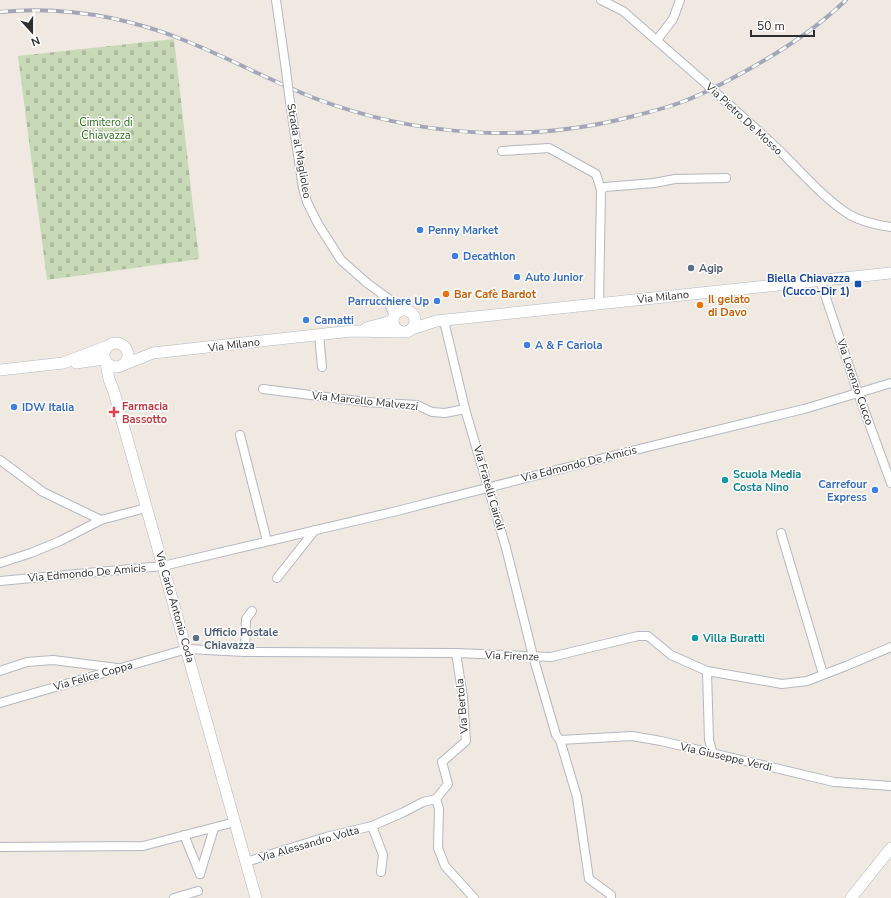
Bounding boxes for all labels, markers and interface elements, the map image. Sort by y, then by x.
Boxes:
north arrow [12,12,52,52]
scale bar [751,12,814,38]
text: 50 m [757,18,785,34]
text: N [29,32,42,49]
street label: Via Pietro De Mosso [702,79,786,159]
street label: Strada al Maglioleo [283,102,315,200]
park label: Cimitero di Chiavazza [79,115,133,143]
place label: Penny Market [428,223,499,238]
marker: Penny Market [415,225,425,235]
place label: Decathlon [463,249,515,264]
marker: Decathlon [450,251,460,261]
place label: Agip [699,261,724,276]
marker: Agip [686,263,696,273]
place label: Auto Junior [525,270,584,285]
place label: Biella Chiavazza (Cucco-Dir 1) [767,271,850,299]
marker: Auto Junior [512,272,522,282]
marker: Biella Chiavazza (Cucco-Dir 1) [853,279,863,289]
place label: Bar Cafè Bardot [454,287,537,302]
street label: Via Milano [635,287,690,307]
marker: Bar Cafè Bardot [441,289,451,299]
place label: Il gelato di Davo [708,292,750,320]
place label: Parrucchiere Up [348,294,429,309]
marker: Parrucchiere Up [432,296,442,306]
marker: Il gelato di Davo [695,300,705,310]
place label: Camatti [314,313,354,328]
marker: Camatti [301,315,311,325]
street label: Via Milano [206,334,261,356]
street label: Via Lorenzo Cucco [833,336,877,427]
place label: A & F Cariola [535,338,603,353]
marker: A & F Cariola [522,340,532,350]
street label: Via Marcello Malvezzi [310,388,419,414]
place label: Farmacia Bassotto [122,399,168,427]
place label: IDW Italia [22,400,74,415]
marker: IDW Italia [9,402,19,412]
marker: Farmacia Bassotto [109,407,119,417]
street label: Via Edmondo De Amicis [519,442,638,486]
street label: Via Fratelli Cairoli [469,443,508,532]
place label: Scuola Media Costa Nino [733,467,801,495]
marker: Scuola Media Costa Nino [720,475,730,485]
place label: Carrefour Express [818,477,868,505]
marker: Carrefour Express [870,485,880,495]
street label: Via Carlo Antonio Coda [152,549,198,665]
street label: Via Edmondo De Amicis [26,560,147,586]
place label: Ufficio Postale Chiavazza [204,625,278,653]
place label: Villa Buratti [702,631,765,646]
marker: Ufficio Postale Chiavazza [191,633,201,643]
marker: Villa Buratti [690,633,700,643]
street label: Via Firenze [484,648,539,664]
street label: Via Felice Coppa [51,657,135,695]
street label: Via Bertola [452,678,472,735]
street label: Via Giuseppe Verdi [678,739,773,775]
street label: Via Alessandro Volta [256,822,361,866]

